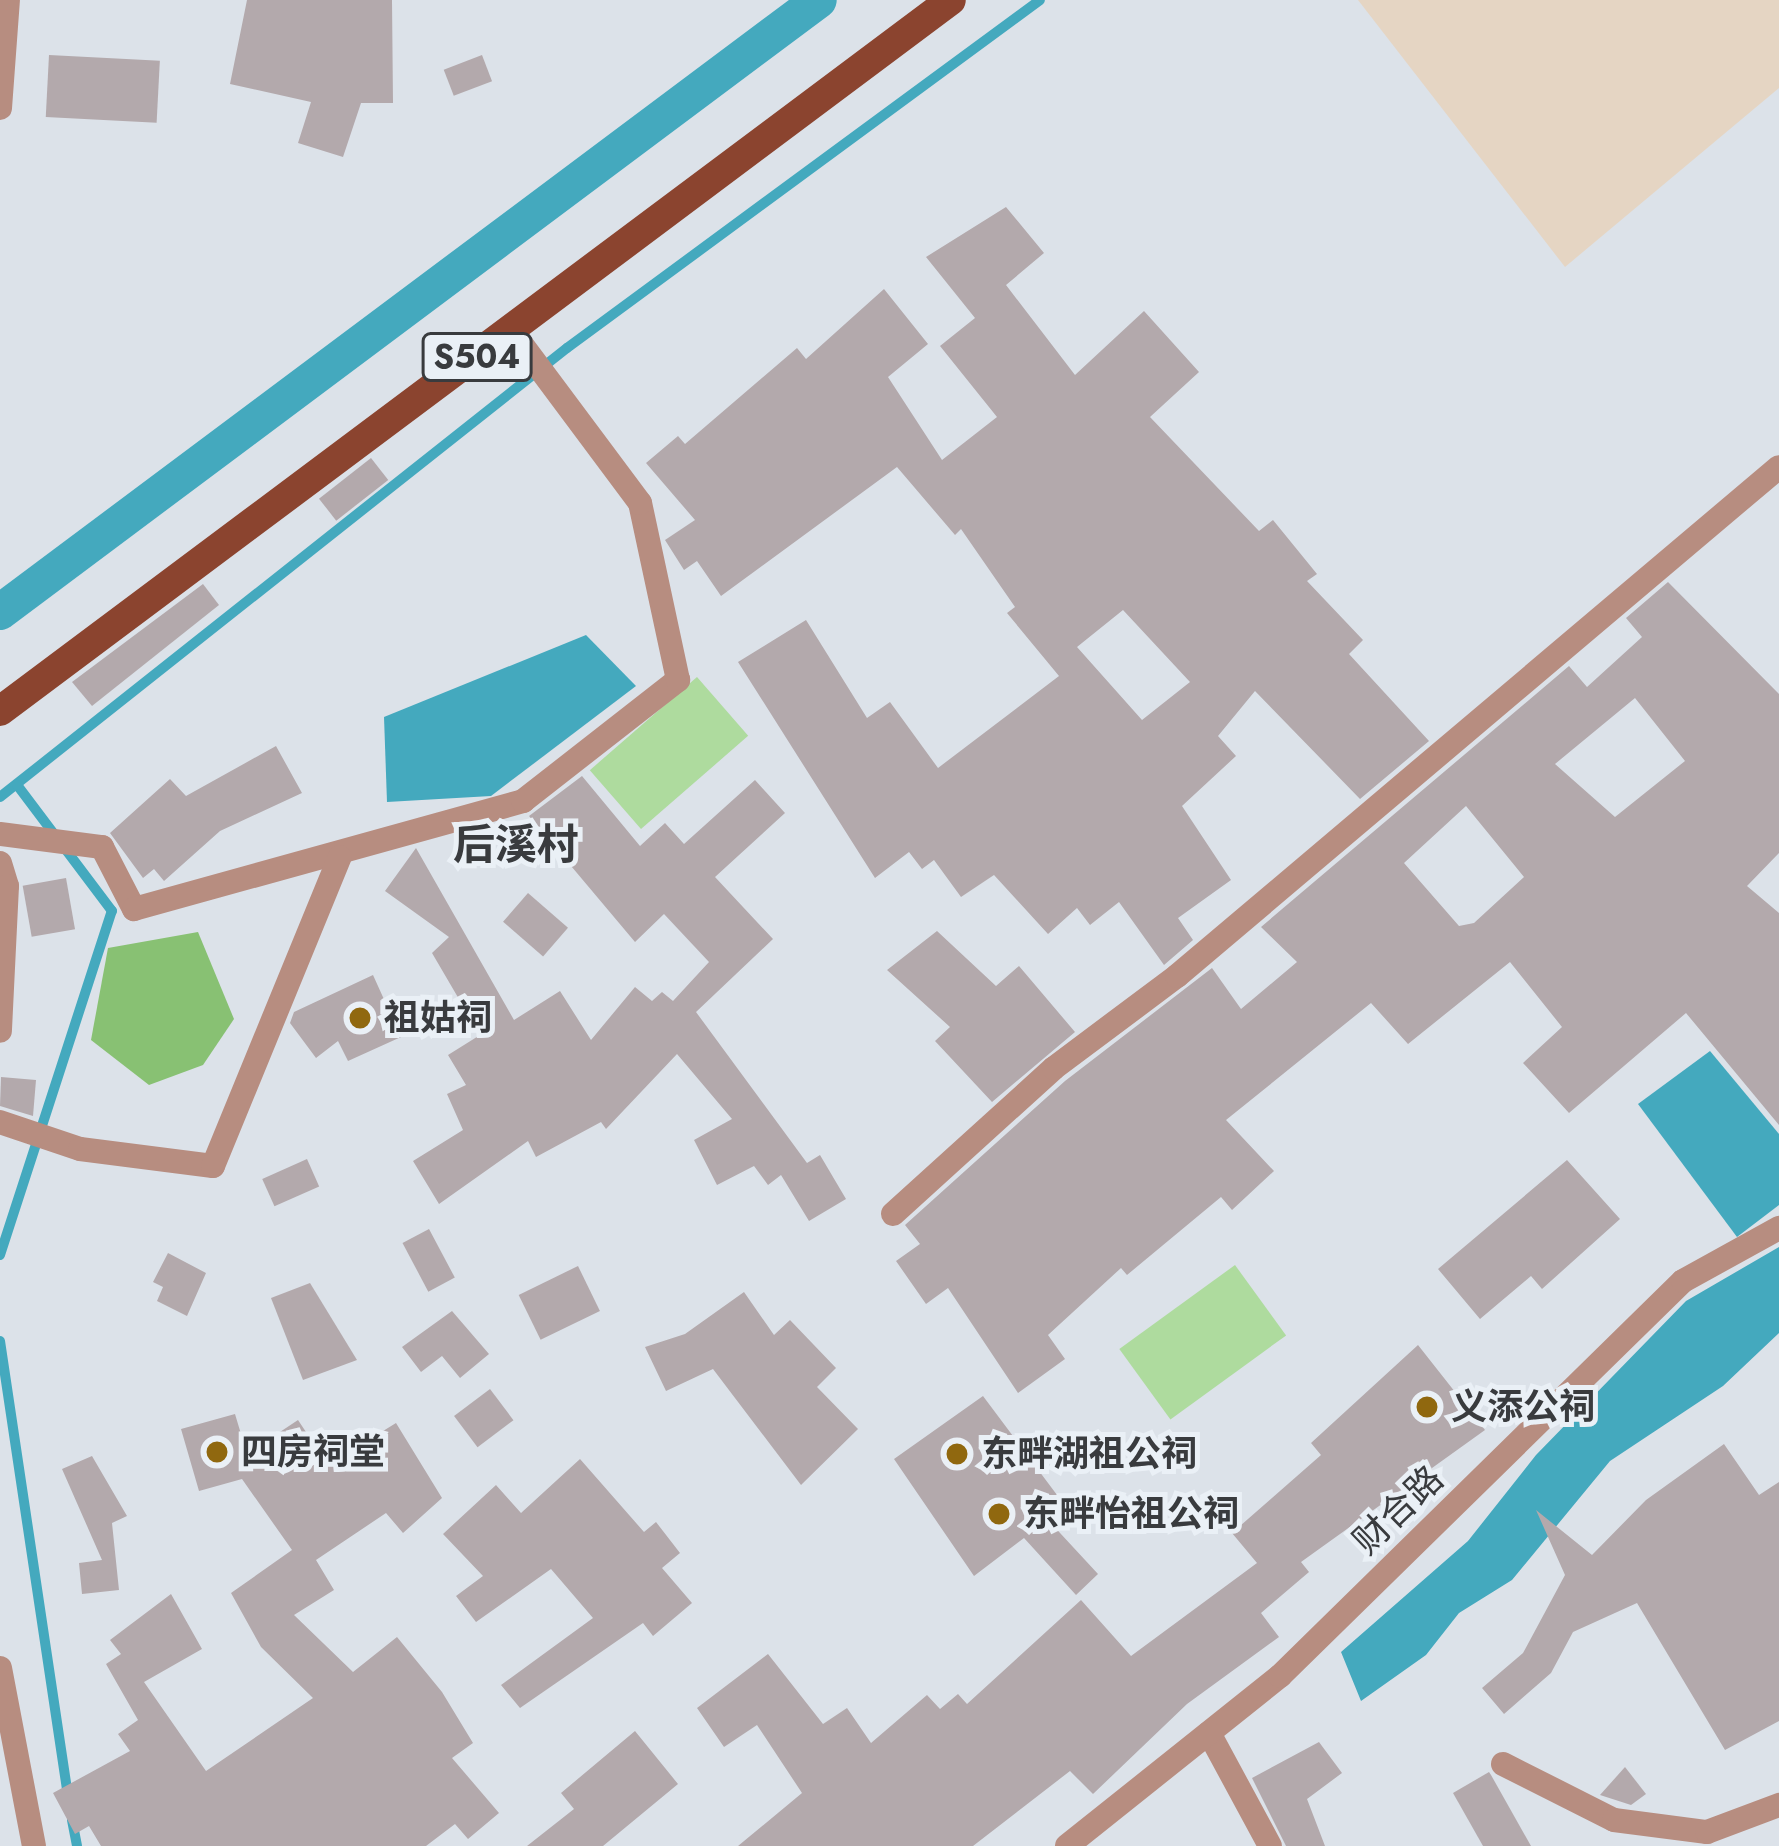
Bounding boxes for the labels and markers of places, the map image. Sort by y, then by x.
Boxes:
place label: 祖姑祠 [384,996,492,1040]
marker: 祖姑祠 [347,1005,373,1031]
place label: 义添公祠 [1451,1385,1595,1429]
marker: 义添公祠 [1414,1394,1440,1420]
place label: 四房祠堂 [241,1430,385,1474]
place label: 东畔湖祖公祠 [981,1432,1197,1476]
marker: 四房祠堂 [204,1439,230,1465]
marker: 东畔湖祖公祠 [944,1441,970,1467]
place label: 东畔怡祖公祠 [1023,1492,1239,1536]
marker: 东畔怡祖公祠 [986,1501,1012,1527]

